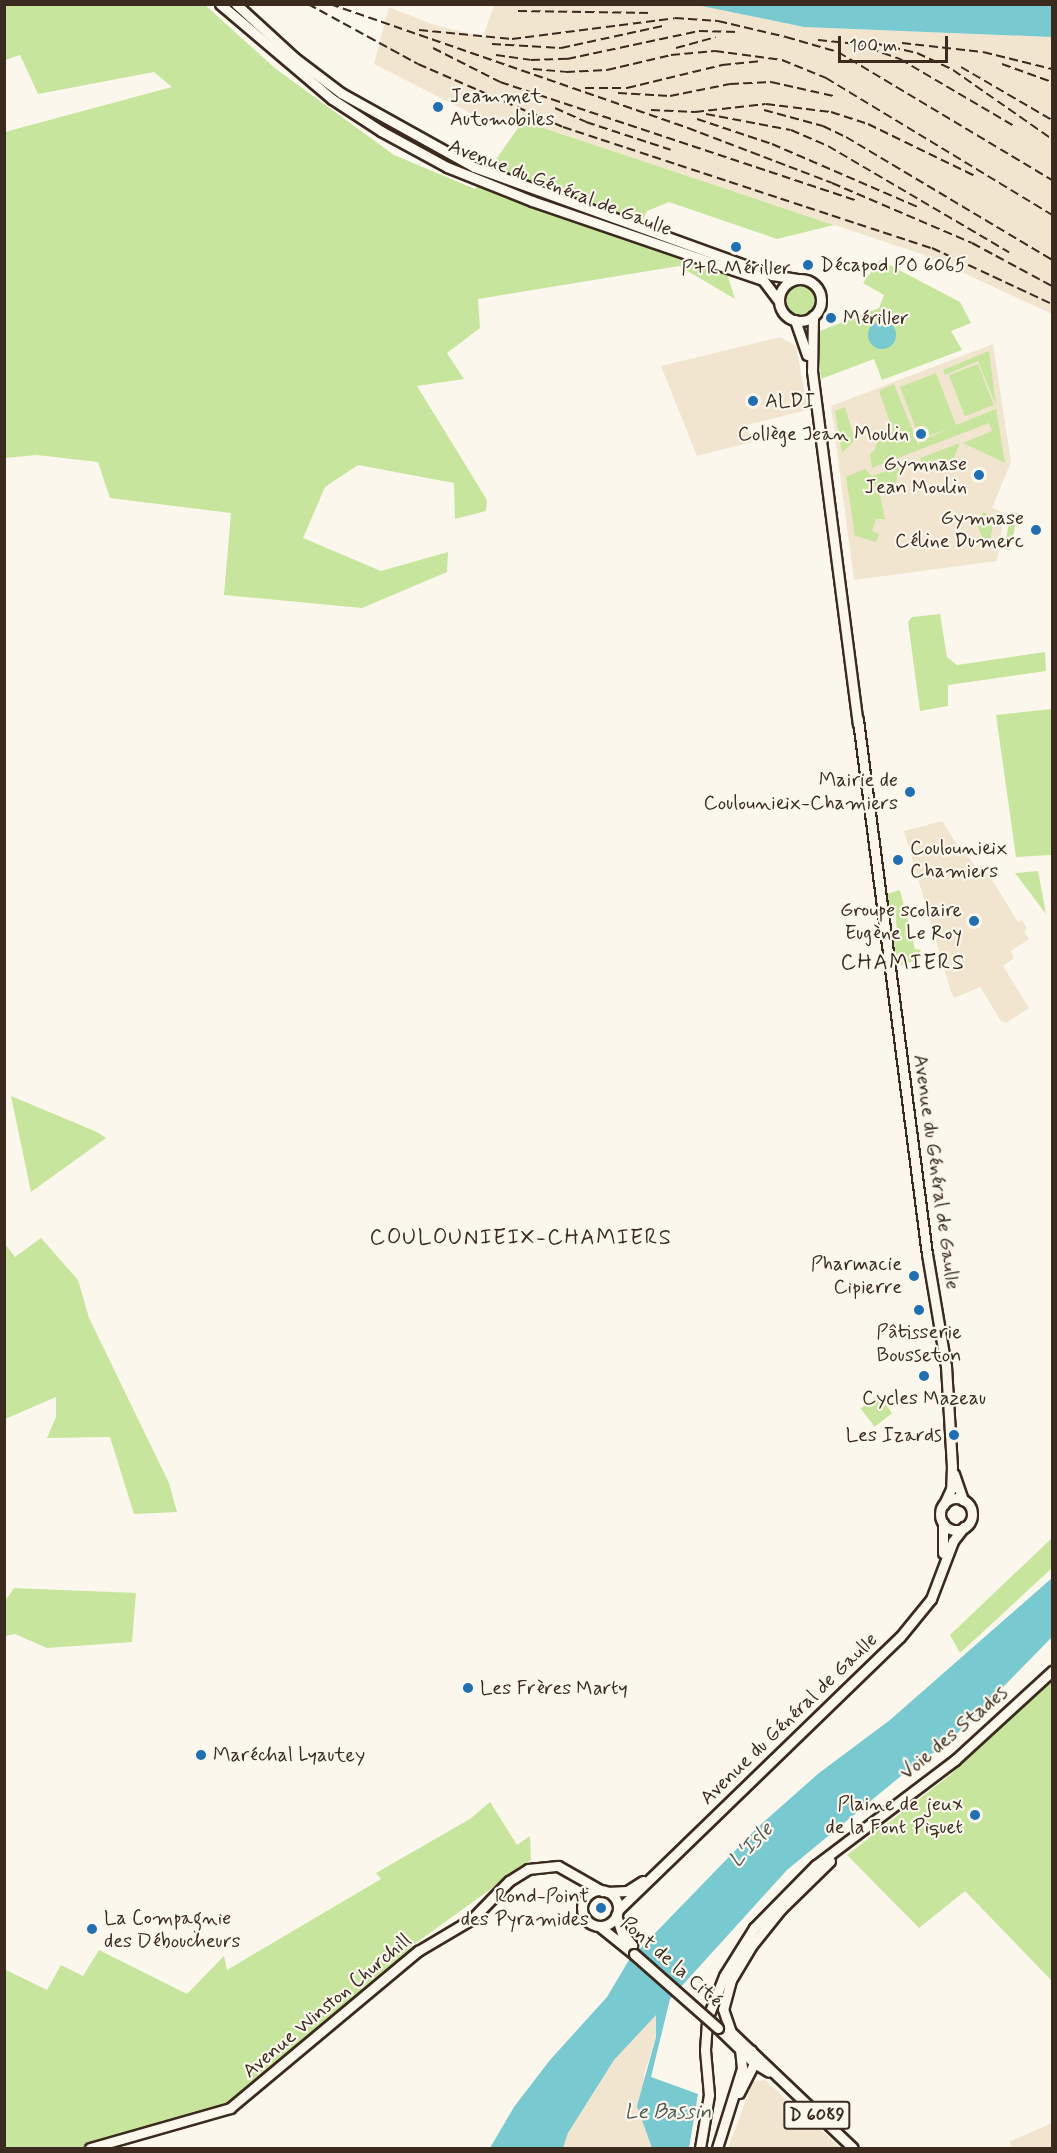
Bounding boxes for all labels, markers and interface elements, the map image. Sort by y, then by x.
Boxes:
scale bar [841,24,950,62]
text: 100 m [849,34,897,58]
place label: Jeammet Automobiles [450,84,554,131]
marker: Jeammet Automobiles [431,100,445,114]
street label: Avenue du Général de Gaulle [446,135,674,241]
marker: P+R Mériller [729,240,743,254]
place label: Décapod PO 6065 [820,253,968,277]
place label: P+R Mériller [682,256,790,280]
marker: Décapod PO 6065 [801,258,815,272]
place label: Mériller [843,306,909,330]
marker: Mériller [824,311,838,325]
place label: ALDI [765,389,815,413]
marker: ALDI [746,394,760,408]
place label: Collège Jean Moulin [742,422,909,446]
marker: Collège Jean Moulin [914,427,928,441]
place label: Gymnase Jean Moulin [864,452,967,499]
marker: Gymnase Jean Moulin [972,468,986,482]
place label: Gymnase Céline Dumerc [896,506,1024,553]
marker: Gymnase Céline Dumerc [1029,523,1043,537]
place label: Mairie de Coulounieix-Chamiers [704,768,898,815]
marker: Mairie de Coulounieix-Chamiers [903,785,917,799]
place label: Coulounieix Chamiers [910,837,1007,884]
marker: Coulounieix Chamiers [891,853,905,867]
place label: Groupe scolaire Eugène Le Roy [838,898,962,945]
marker: Groupe scolaire Eugène Le Roy [967,914,981,928]
district label: CHAMIERS [842,951,964,977]
street label: Avenue du Général de Gaulle [908,1054,964,1290]
district label: COULOUNIEIX-CHAMIERS [373,1226,669,1252]
place label: Pharmacie Cipierre [811,1252,902,1299]
marker: Pharmacie Cipierre [907,1269,921,1283]
marker: Pâtisserie Bousseton [912,1303,926,1317]
place label: Pâtisserie Bousseton [876,1320,962,1367]
marker: Cycles Mazeau [917,1369,931,1383]
place label: Cycles Mazeau [859,1386,989,1410]
place label: Les Izards [848,1423,942,1447]
marker: Les Izards [947,1428,961,1442]
street label: Avenue du Général de Gaulle [696,1629,882,1809]
place label: Les Frères Marty [480,1676,631,1700]
marker: Les Frères Marty [461,1681,475,1695]
street label: Voie des Stades [896,1682,1012,1784]
place label: Maréchal Lyautey [213,1743,365,1767]
marker: Maréchal Lyautey [194,1748,208,1762]
place label: Plaine de jeux de la Font Piquet [821,1792,963,1839]
marker: Plaine de jeux de la Font Piquet [968,1808,982,1822]
water label: L'Isle [724,1817,778,1873]
place label: Rond-Point des Pyramides [466,1884,589,1931]
marker: Rond-Point des Pyramides [594,1901,608,1915]
place label: La Compagnie des Déboucheurs [104,1906,240,1953]
street label: Pont de la Cité [616,1912,726,2012]
marker: La Compagnie des Déboucheurs [85,1922,99,1936]
street label: Avenue Winston Churchill [236,1927,418,2085]
water label: Le Bassin [625,2099,711,2125]
road number: D 6089 [782,2100,852,2130]

